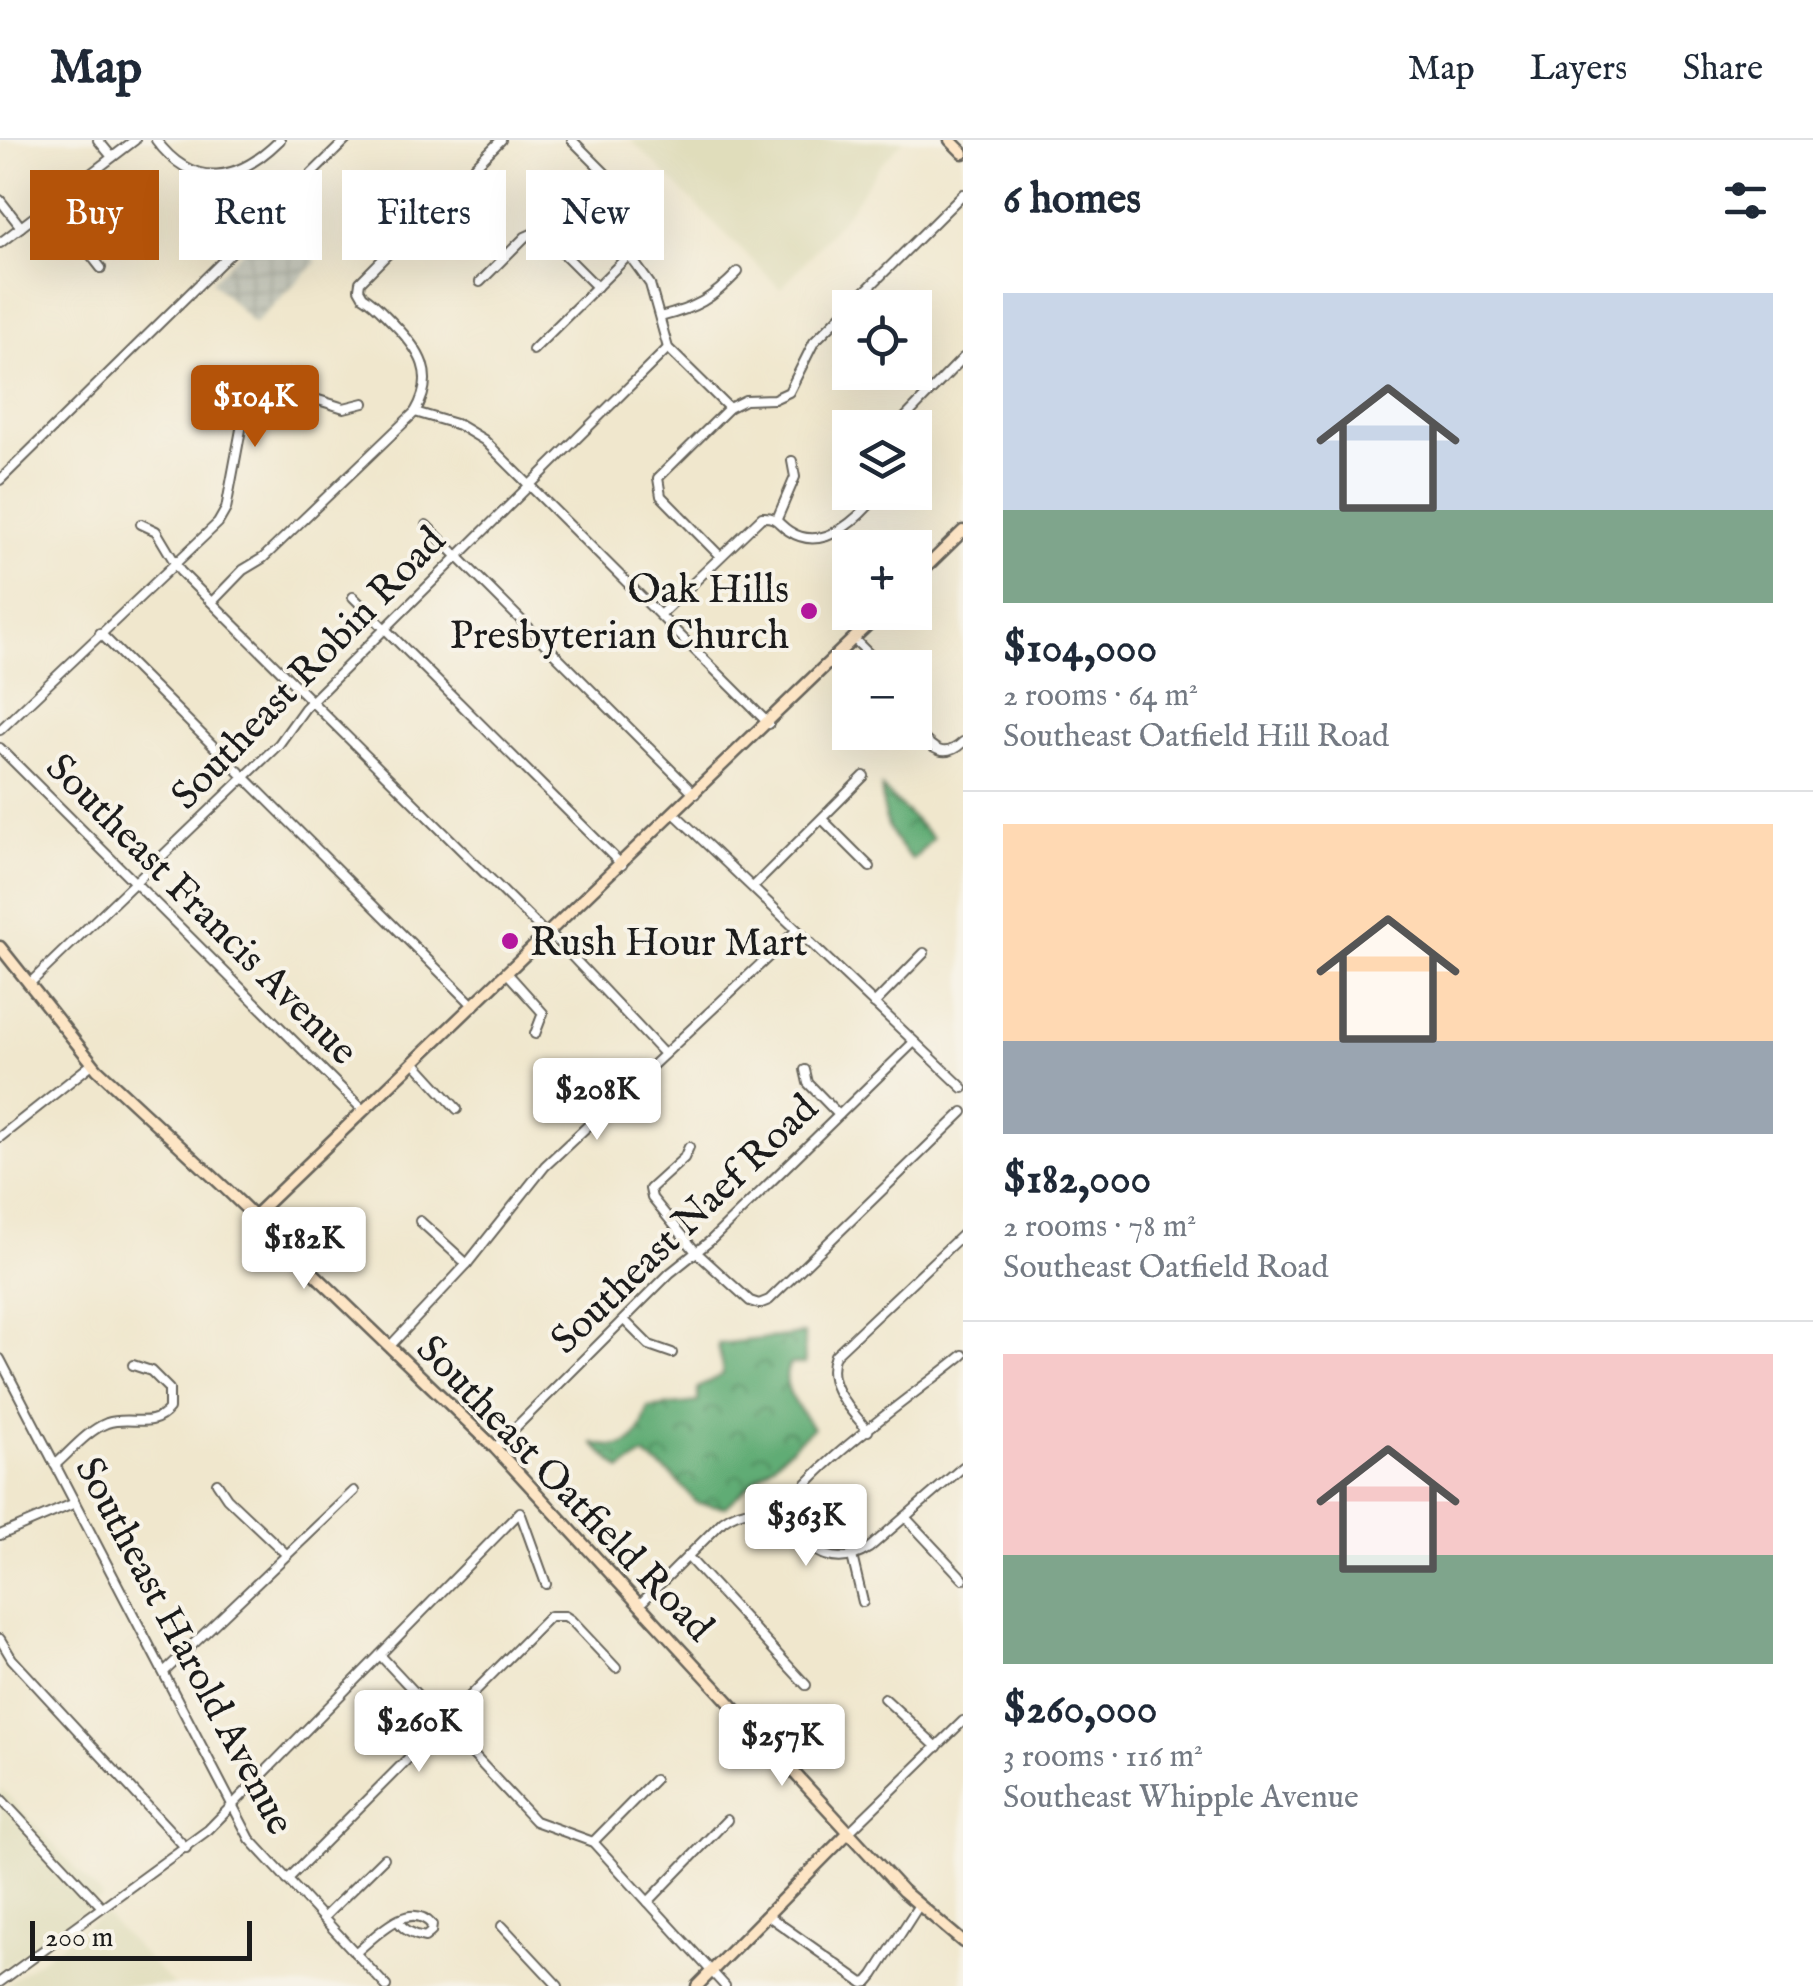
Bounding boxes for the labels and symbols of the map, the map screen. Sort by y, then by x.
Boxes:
pin: $104K [185,365,325,450]
street label: Southeast Robin Road [161,517,458,822]
place label: Oak Hills Presbyterian Church [450,566,789,663]
marker: Oak Hills Presbyterian Church [798,600,820,622]
street label: Southeast Francis Avenue [34,744,367,1077]
place label: Rush Hour Mart [530,919,808,970]
marker: Rush Hour Mart [499,930,521,952]
pin: $208K [527,1058,667,1143]
street label: Southeast Naef Road [541,1084,830,1366]
pin: $182K [234,1207,374,1292]
street label: Southeast Oatfield Road [404,1325,724,1654]
street label: Southeast Harold Avenue [62,1449,304,1844]
pin: $363K [736,1484,876,1569]
pin: $260K [349,1690,489,1775]
pin: $257K [712,1704,852,1789]
scale bar [30,1916,252,1960]

